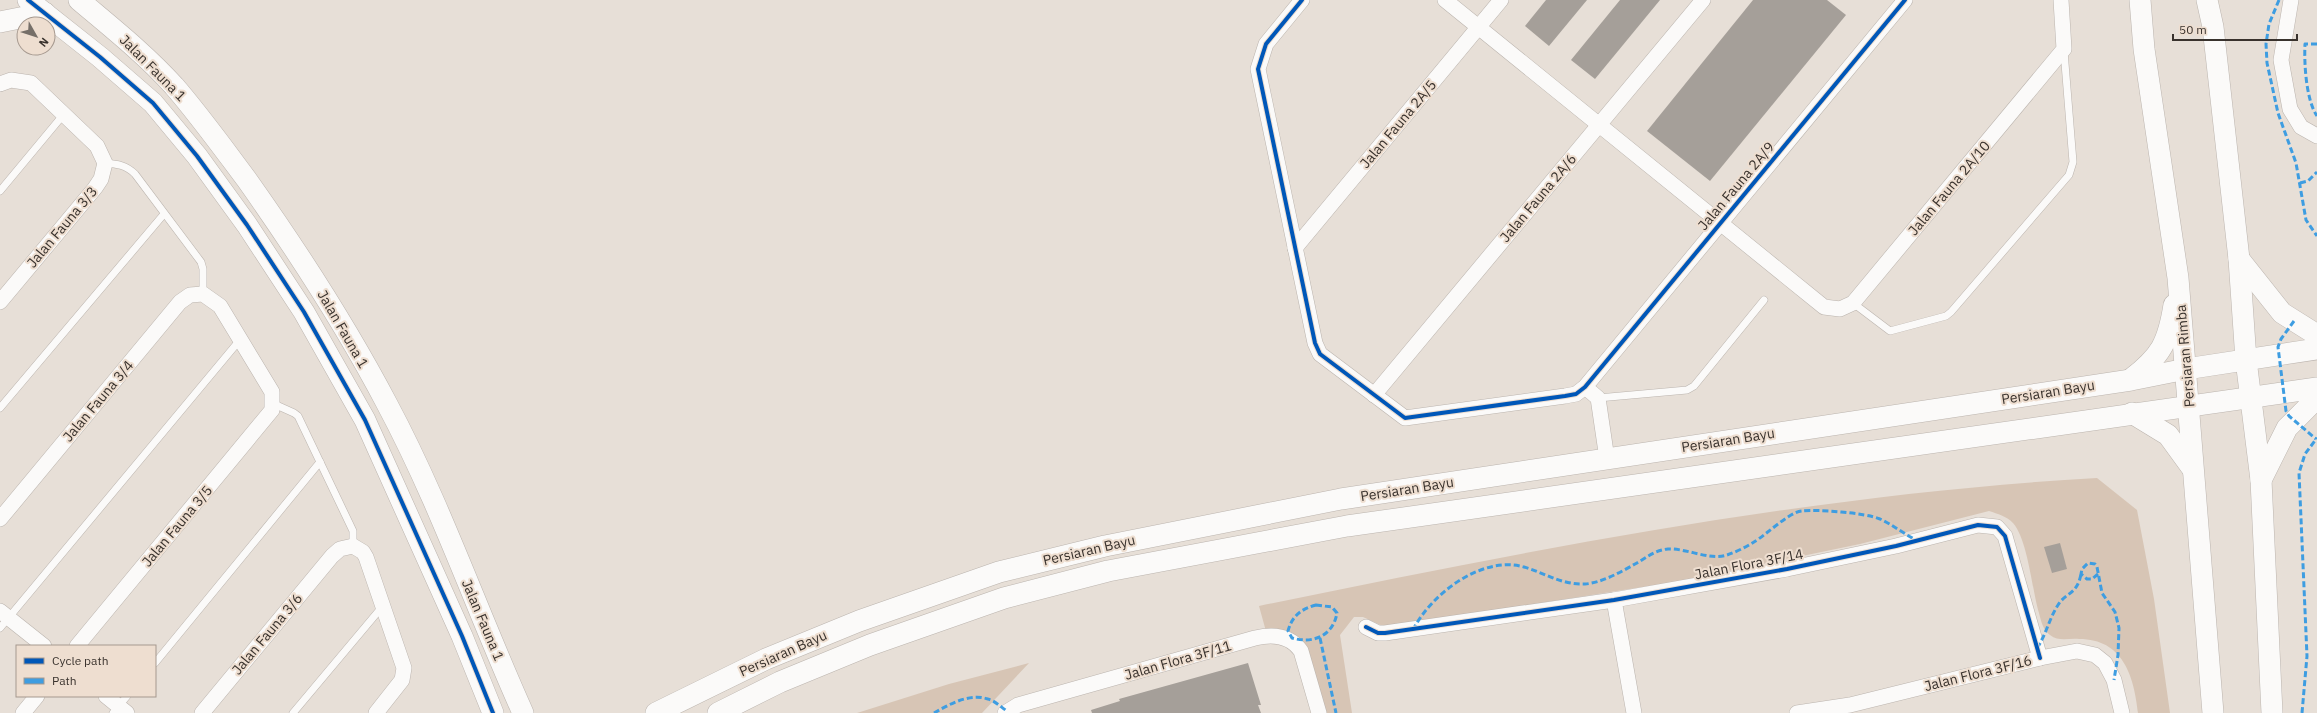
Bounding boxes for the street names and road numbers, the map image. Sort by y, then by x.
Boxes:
street label: Jalan Fauna 1 [116,31,190,105]
street label: Jalan Fauna 2A/5 [1356,76,1440,172]
street label: Jalan Fauna 2A/10 [1904,137,1994,239]
street label: Jalan Fauna 2A/9 [1694,138,1778,234]
street label: Jalan Fauna 2A/6 [1496,150,1580,246]
street label: Jalan Fauna 3/3 [23,183,101,271]
street label: Jalan Fauna 1 [313,287,373,371]
street label: Persiaran Rimba [2172,303,2198,408]
street label: Jalan Fauna 3/4 [59,357,137,445]
street label: Persiaran Bayu [2000,376,2096,408]
street label: Persiaran Bayu [1680,424,1776,456]
street label: Persiaran Bayu [1359,473,1455,505]
street label: Jalan Fauna 3/5 [138,482,216,570]
street label: Persiaran Bayu [1041,531,1137,569]
street label: Jalan Flora 3F/14 [1693,545,1805,583]
street label: Jalan Fauna 1 [458,576,508,664]
street label: Jalan Fauna 3/6 [228,590,306,678]
street label: Persiaran Bayu [736,626,830,680]
street label: Jalan Flora 3F/11 [1122,636,1234,684]
street label: Jalan Flora 3F/16 [1922,651,2034,695]

